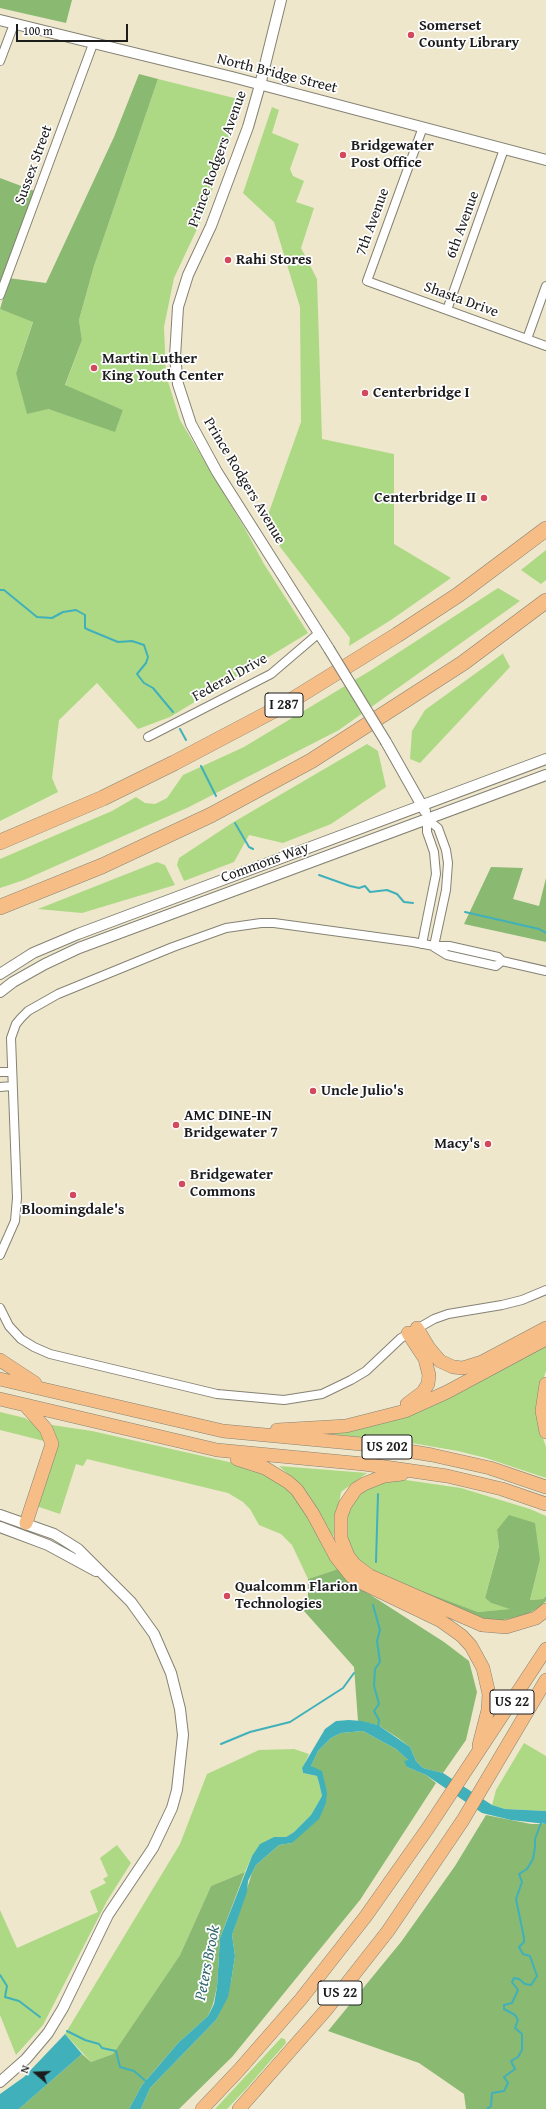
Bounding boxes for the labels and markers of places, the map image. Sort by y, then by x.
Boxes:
place label: Somerset County Library [419,17,519,52]
marker: Somerset County Library [406,30,416,40]
place label: Bridgewater Post Office [351,137,434,172]
marker: Bridgewater Post Office [338,150,348,160]
place label: Rahi Stores [236,251,312,269]
marker: Rahi Stores [223,255,233,265]
place label: Martin Luther King Youth Center [102,350,224,385]
marker: Martin Luther King Youth Center [89,363,99,373]
place label: Centerbridge I [373,384,470,402]
marker: Centerbridge I [360,388,370,398]
place label: Centerbridge II [374,489,476,507]
marker: Centerbridge II [479,493,489,503]
place label: Uncle Julio's [321,1082,404,1100]
marker: Uncle Julio's [308,1086,318,1096]
place label: AMC DINE-IN Bridgewater 7 [184,1107,278,1142]
marker: AMC DINE-IN Bridgewater 7 [171,1120,181,1130]
place label: Macy's [434,1135,480,1153]
marker: Macy's [483,1139,493,1149]
place label: Bridgewater Commons [190,1166,273,1201]
marker: Bridgewater Commons [177,1179,187,1189]
marker: Bloomingdale's [68,1190,78,1200]
place label: Bloomingdale's [21,1201,125,1219]
place label: Qualcomm Flarion Technologies [235,1578,358,1613]
marker: Qualcomm Flarion Technologies [222,1591,232,1601]

